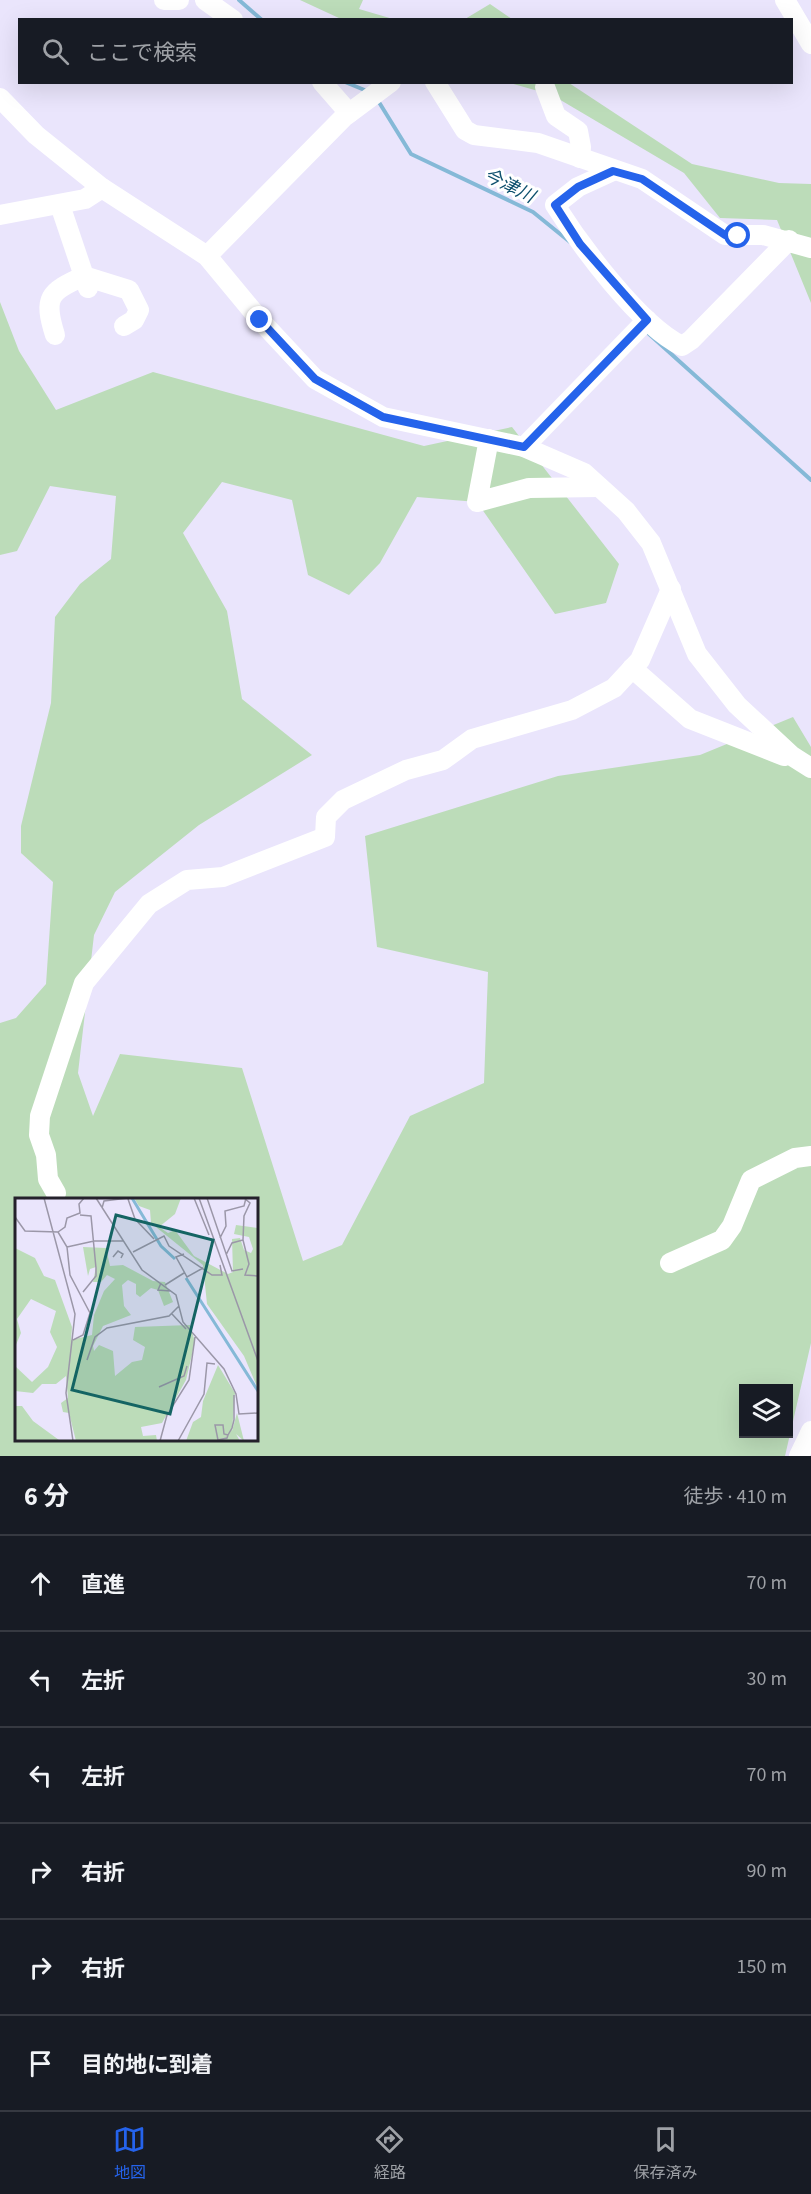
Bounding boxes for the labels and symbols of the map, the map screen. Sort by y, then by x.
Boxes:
water label: 今津川 [479,163,541,210]
route start [724,222,750,248]
route end [246,306,272,332]
inset map [15,1198,258,1441]

